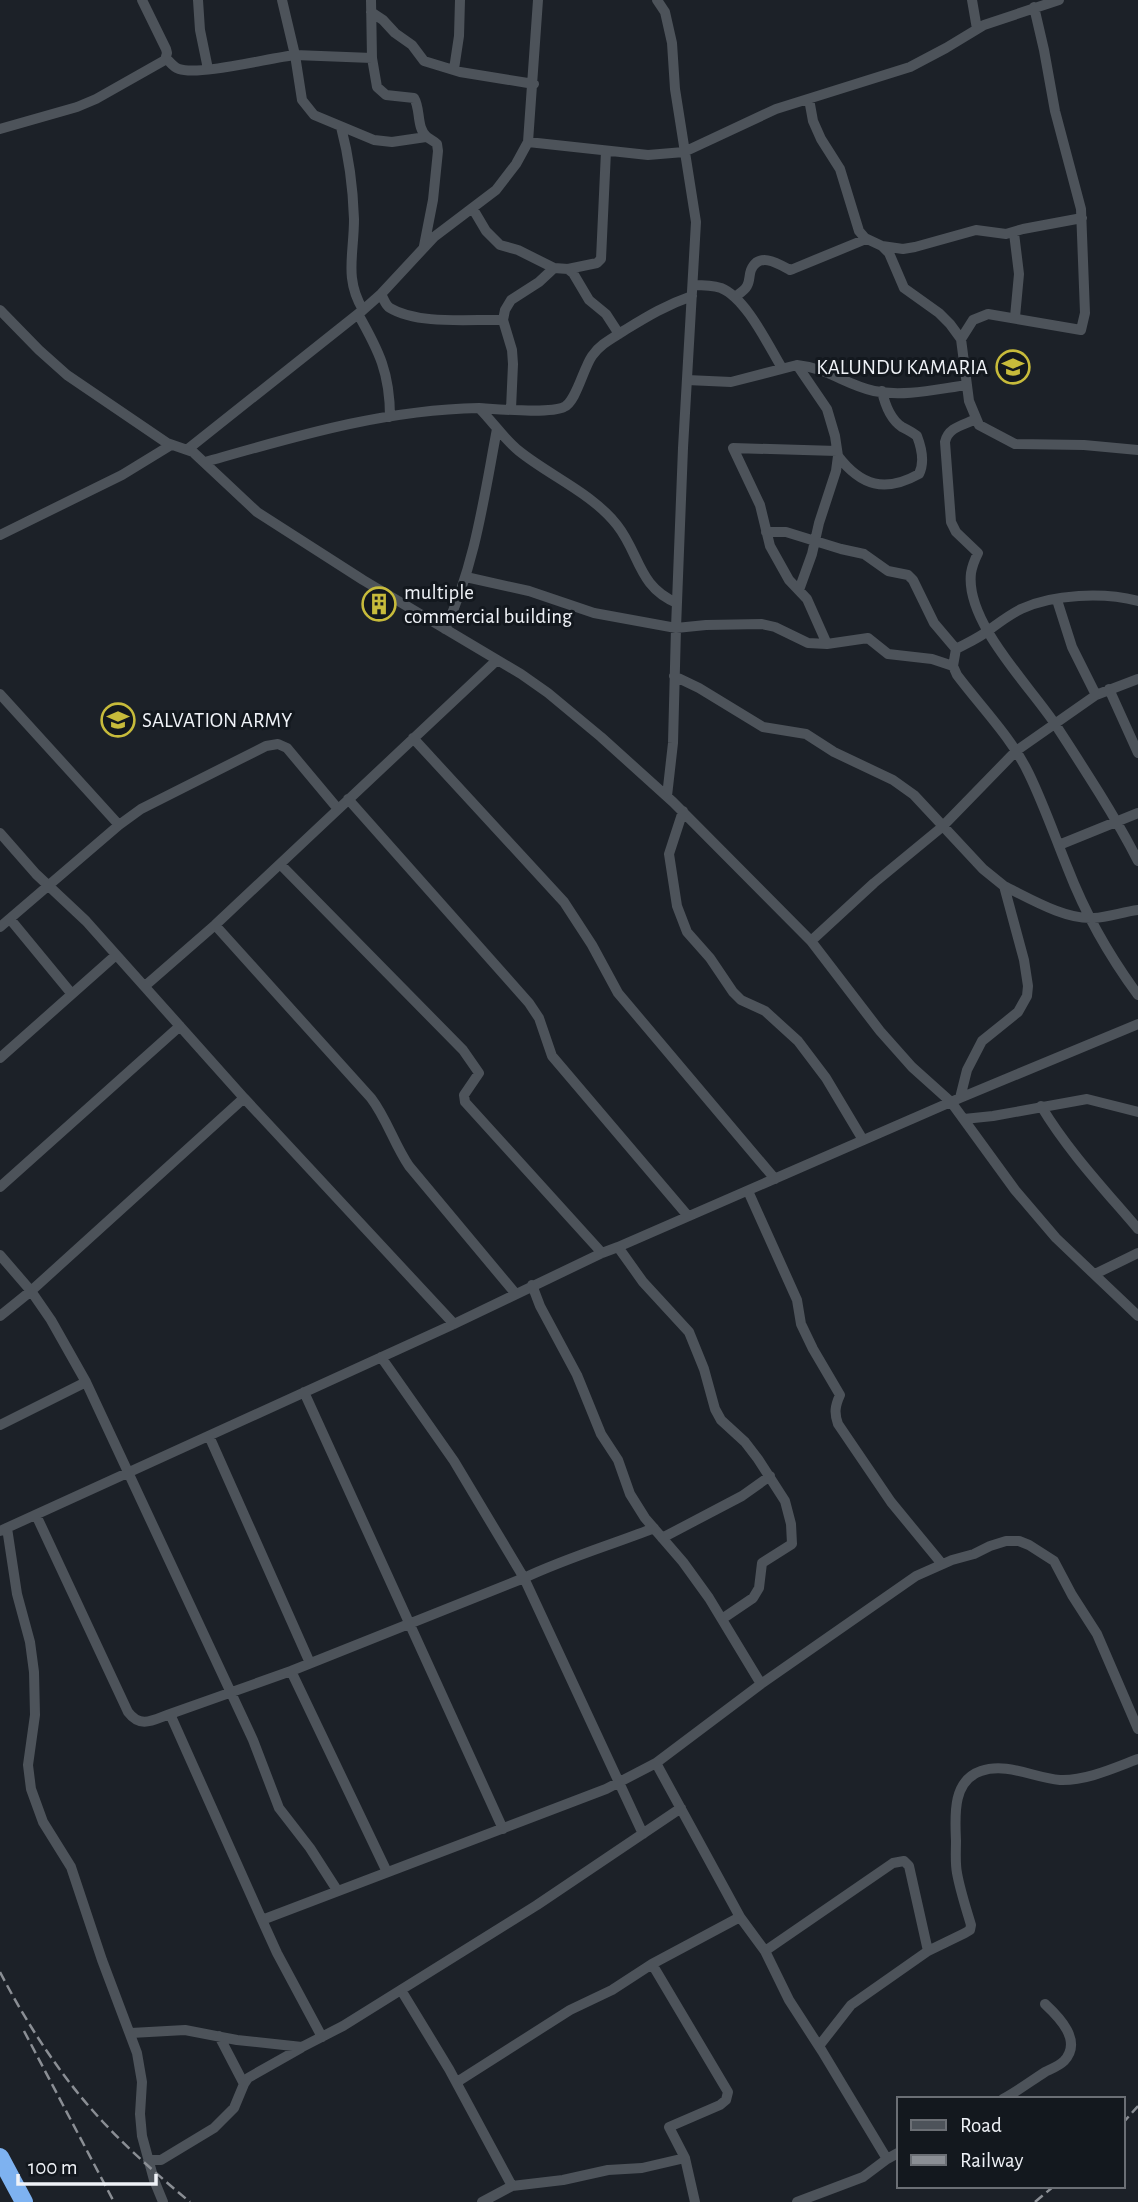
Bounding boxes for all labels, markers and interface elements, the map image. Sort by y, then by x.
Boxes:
school or university icon: KALUNDU KAMARIA [994,348,1032,386]
place label: KALUNDU KAMARIA [816,357,988,378]
place label: multiple commercial building [404,582,573,627]
building icon: multiple commercial building [360,585,398,623]
school or university icon: SALVATION ARMY [99,701,137,739]
place label: SALVATION ARMY [142,710,292,731]
legend [897,2097,1124,2188]
text: Road [960,2115,1002,2136]
scale bar [18,2142,156,2186]
text: Railway [960,2150,1023,2171]
text: 100 m [28,2157,78,2178]

